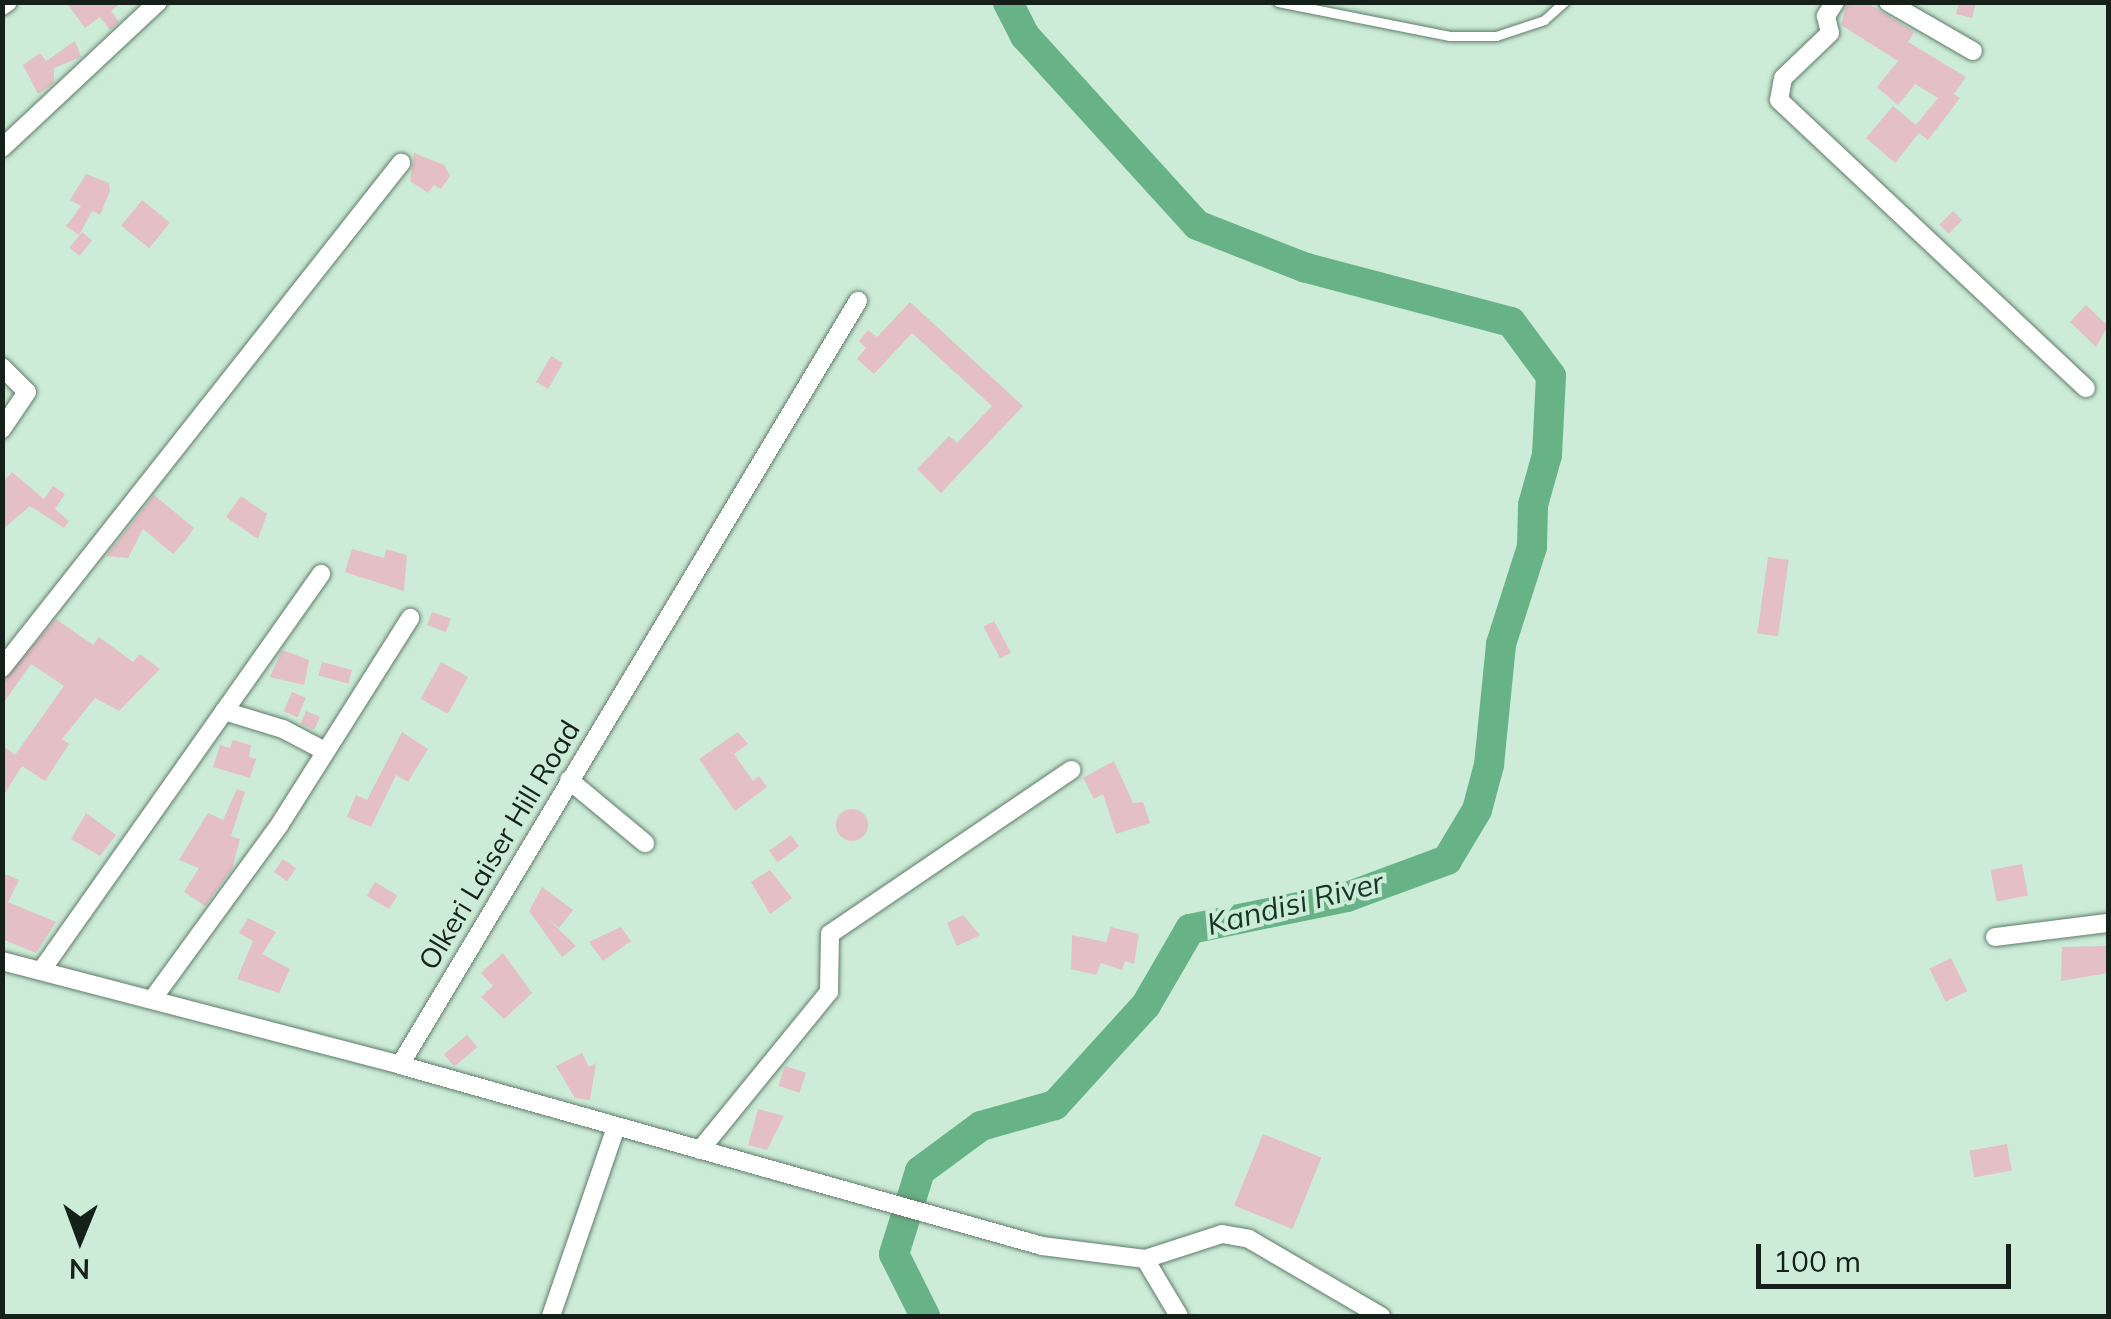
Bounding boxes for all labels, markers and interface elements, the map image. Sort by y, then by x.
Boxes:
street label: Olkeri Laiser Hill Road [411,714,587,976]
water label: Kandisi River [1203,864,1387,942]
north arrow [30,1189,130,1289]
scale bar [1761,1224,2016,1286]
text: 100 m [1773,1242,1861,1280]
text: N [69,1252,90,1287]

